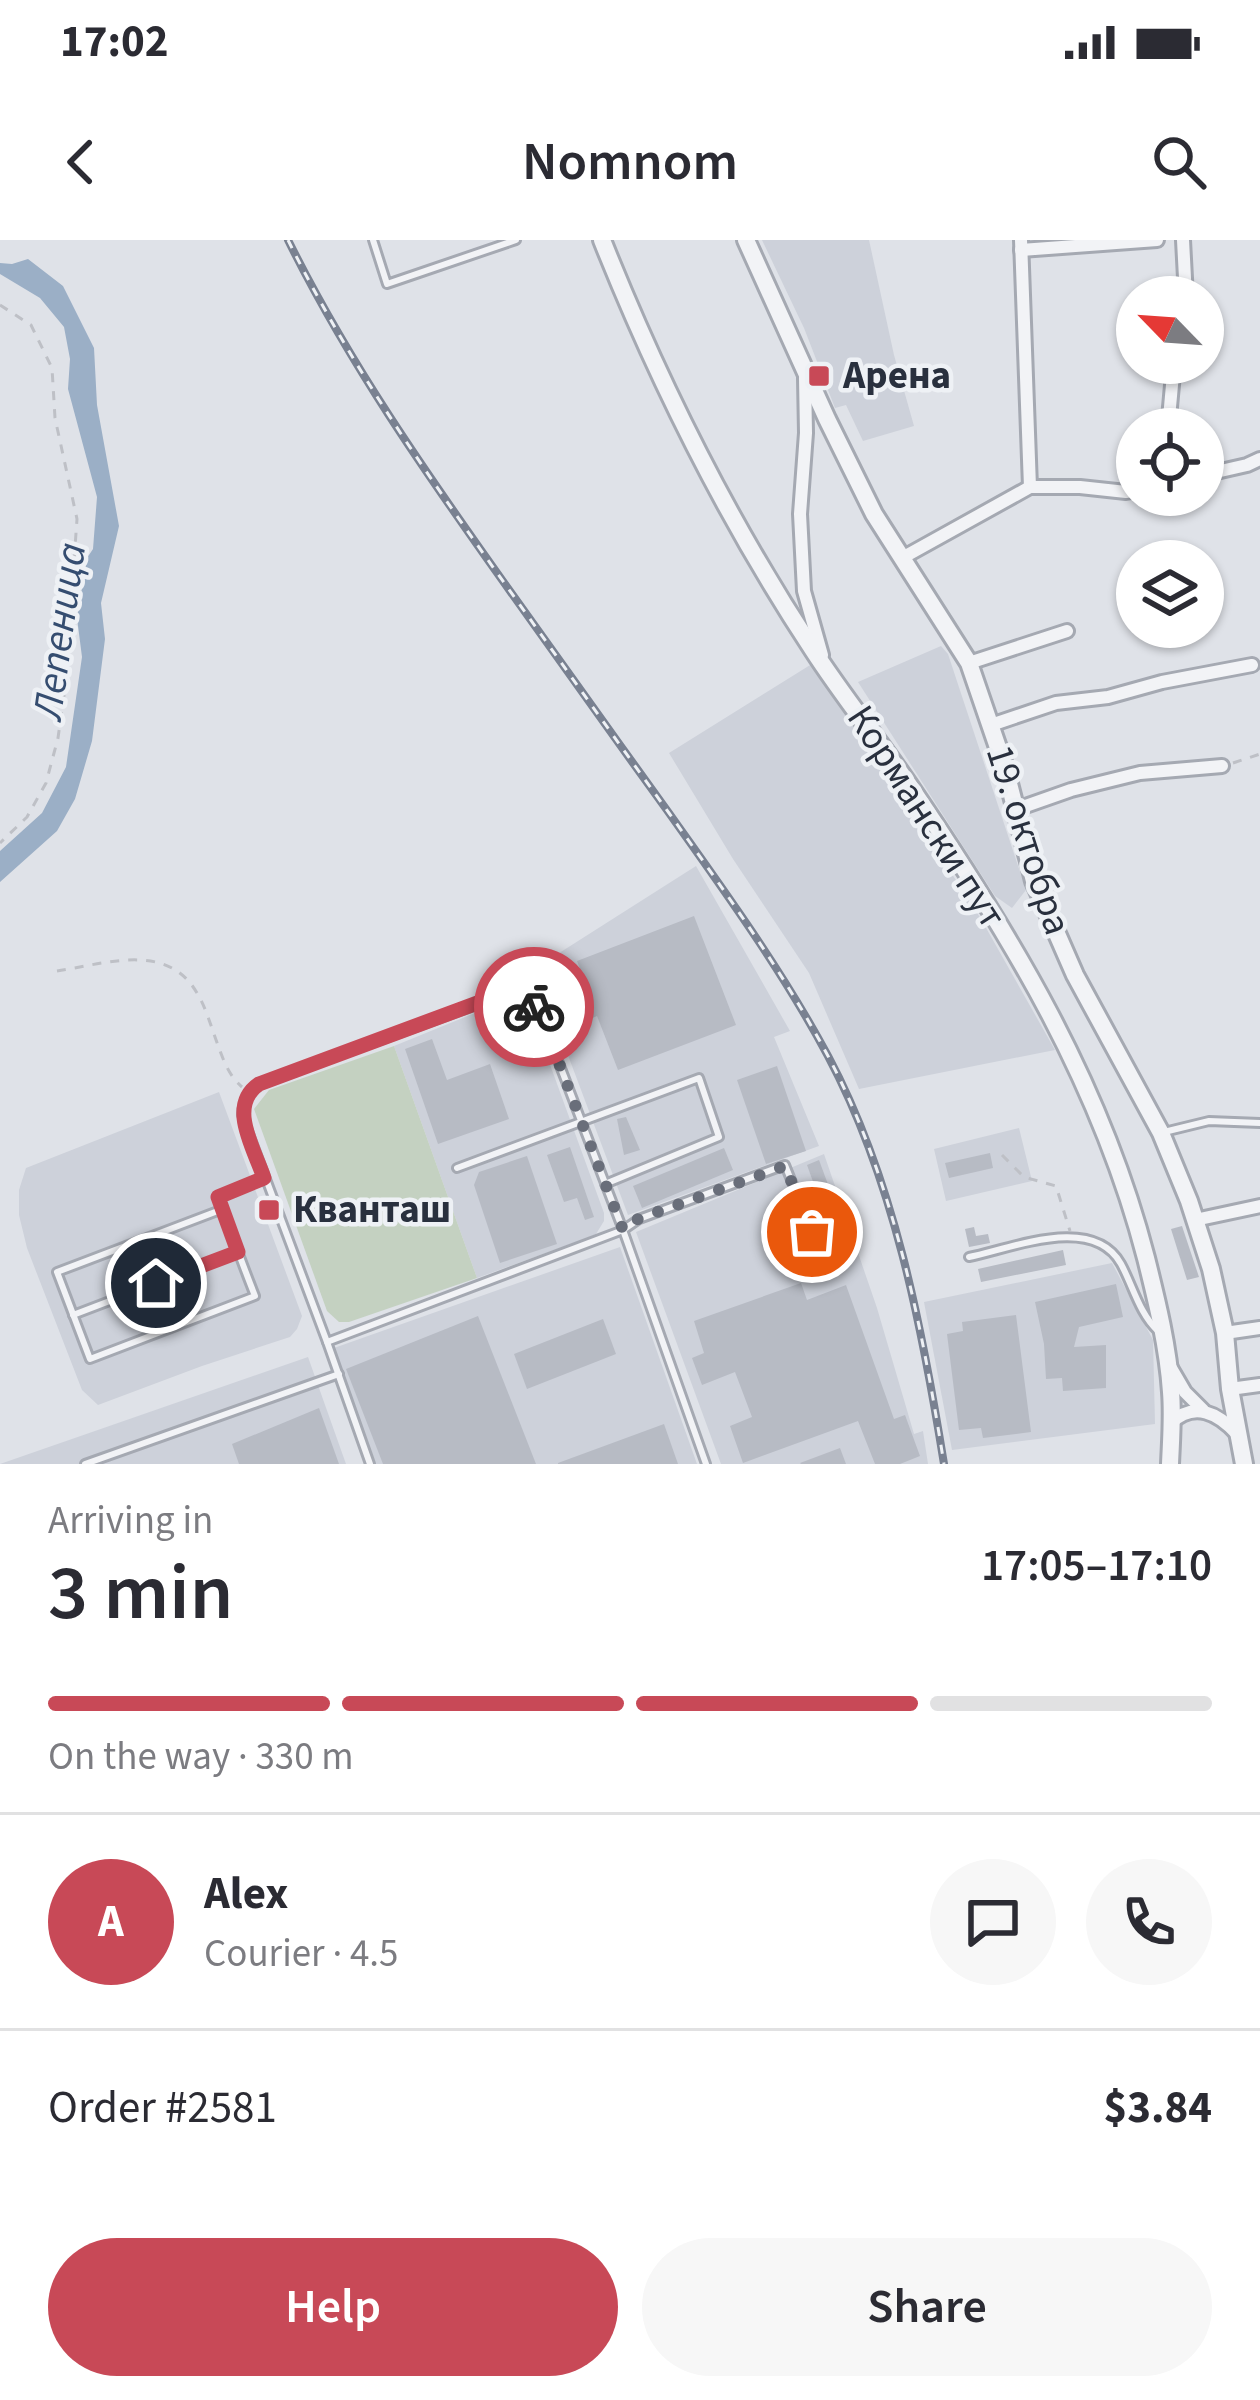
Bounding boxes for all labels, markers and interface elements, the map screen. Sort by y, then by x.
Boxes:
text: 17:02 [60,10,169,74]
text: Nomnom [522,124,738,201]
icon: back [48,129,114,195]
icon: search [1146,129,1212,195]
north arrow [1116,276,1224,384]
map controls [1116,276,1224,648]
place label: Арена [842,348,951,404]
marker: Арена [806,363,832,389]
button: locate [1116,408,1224,516]
water label: Лепеница [18,539,102,725]
button: layers [1116,540,1224,648]
street label: Кормански пут [833,694,1019,940]
street label: 19. октобра [971,738,1085,942]
courier [474,947,594,1067]
icon: bike [501,974,567,1040]
pin [761,1181,863,1283]
place label: Кванташ [293,1182,451,1238]
marker: Кванташ [256,1197,282,1223]
icon: bag [779,1199,845,1265]
pin [105,1232,207,1334]
icon: home [123,1250,189,1316]
text: Arriving in [48,1493,213,1549]
text: 17:05–17:10 [981,1534,1212,1598]
text: 3 min [48,1538,233,1649]
text: On the way · 330 m [48,1729,354,1785]
button: chat [930,1859,1056,1985]
button: phone [1086,1859,1212,1985]
text: Alex [204,1862,288,1926]
text: A [98,1890,124,1954]
text: Courier · 4.5 [204,1926,398,1982]
text: Order #2581 [48,2076,277,2140]
text: $3.84 [1103,2076,1212,2140]
button: Help [48,2238,618,2376]
button: Share [642,2238,1212,2376]

